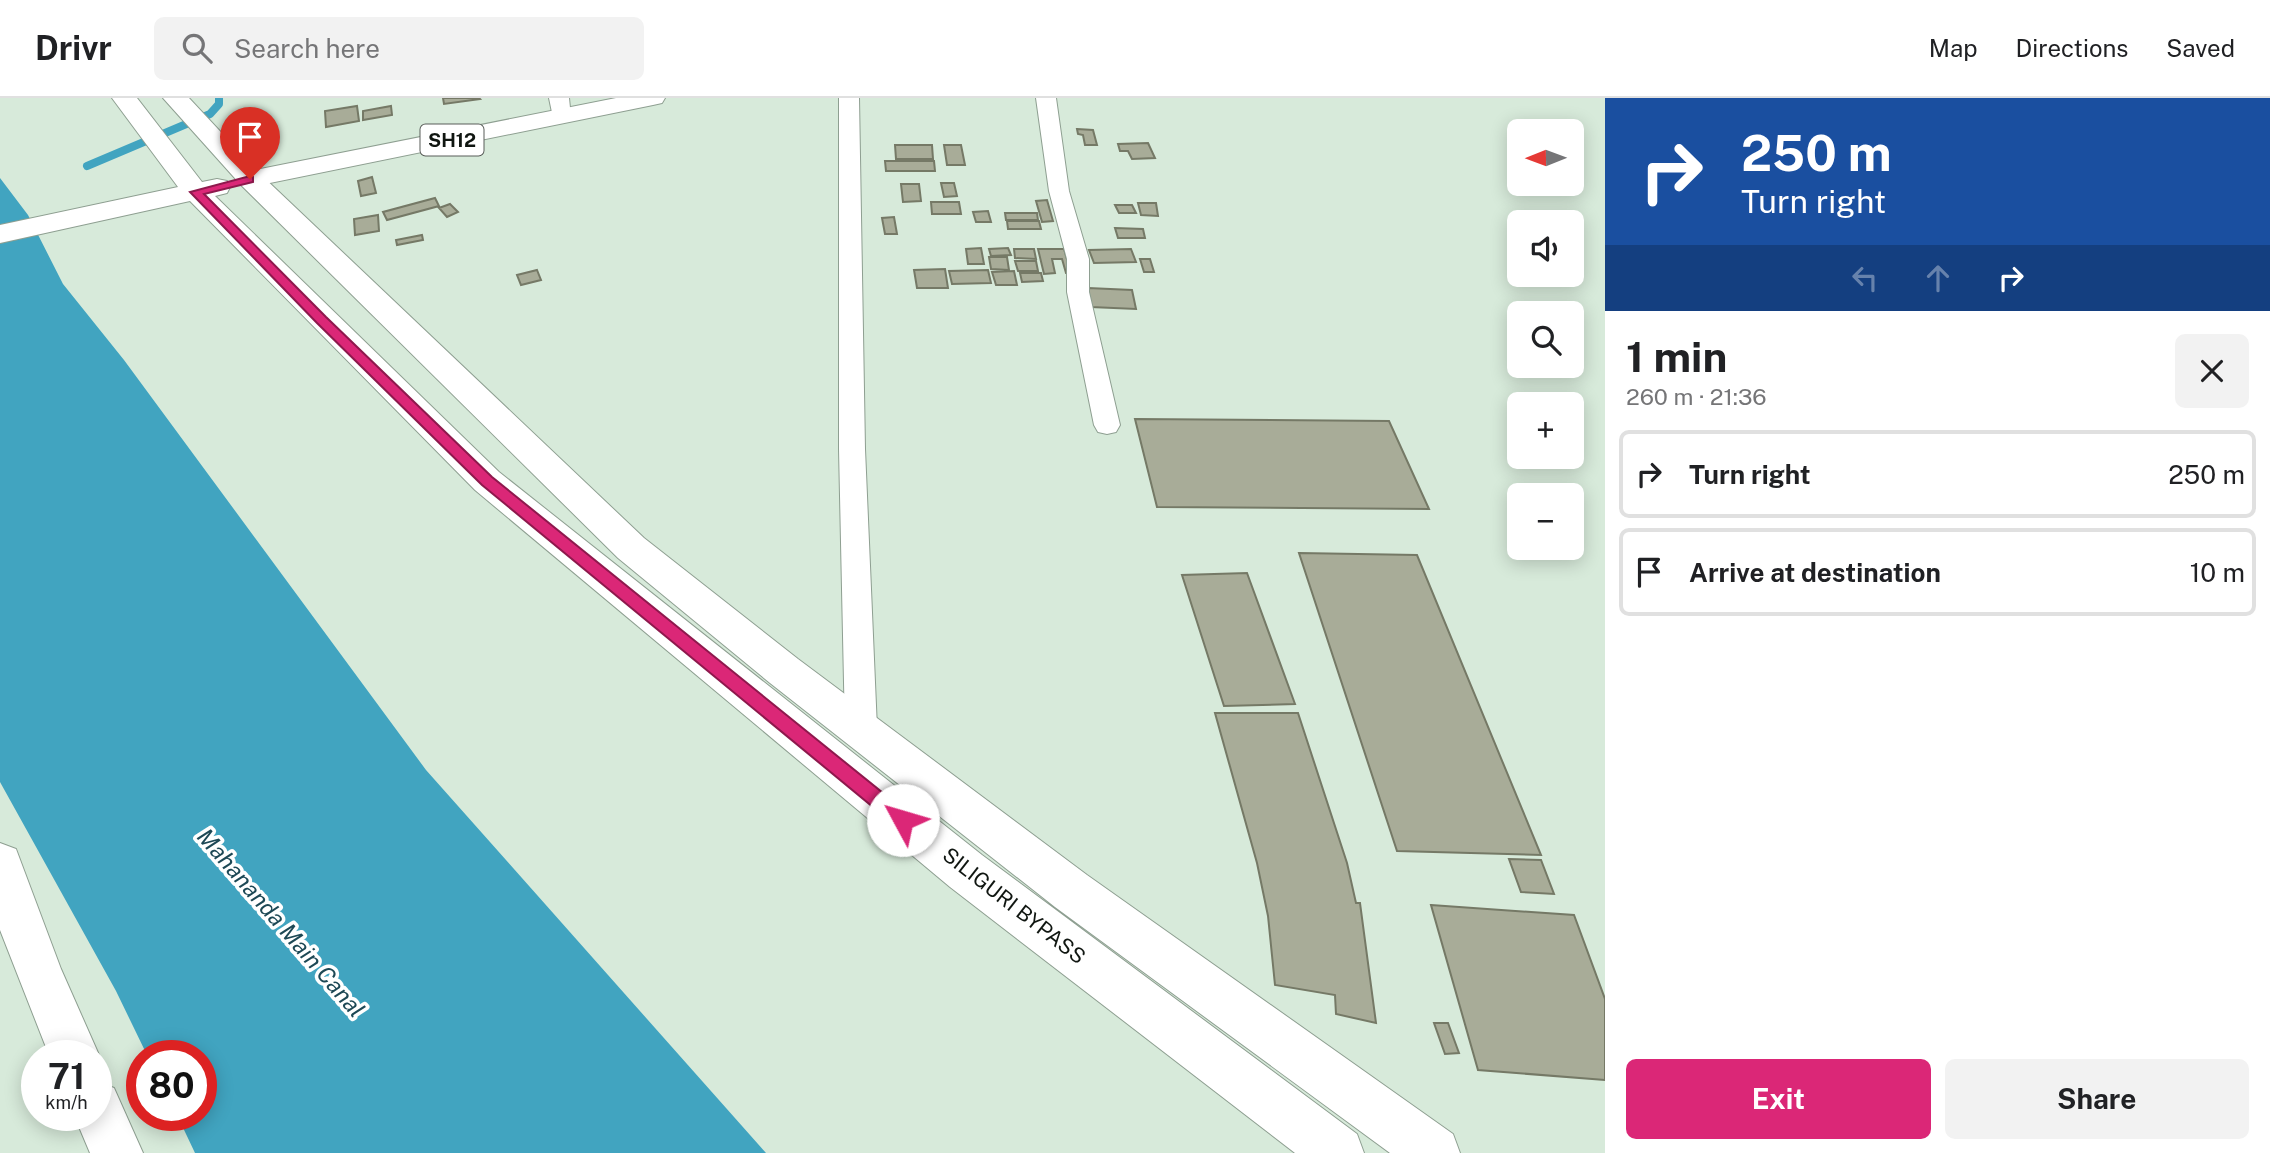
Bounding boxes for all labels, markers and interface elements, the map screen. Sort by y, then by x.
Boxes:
search box [154,17,644,80]
text: Drivr [35,29,112,67]
icon: search [178,29,216,67]
text: Search here [234,33,380,64]
text: Map [1929,34,1978,62]
text: Directions [2016,34,2128,62]
text: Saved [2166,34,2235,62]
pin [220,107,280,179]
icon: arrive [231,118,269,156]
north arrow [1507,119,1584,196]
map controls [1507,119,1584,560]
road number: SH12 [420,124,484,156]
text: 250 m [1741,124,1892,182]
icon: right [1626,126,1717,217]
text: Turn right [1741,183,1886,220]
button: sound [1507,210,1584,287]
icon: left [1846,259,1884,297]
icon: ahead [1919,259,1957,297]
icon: right [1992,259,2030,297]
button: search [1507,301,1584,378]
text: 1 min [1626,332,1727,381]
button: close [2175,334,2249,408]
text: 260 m · 21:36 [1626,383,1767,410]
button: + [1507,392,1584,469]
icon: right [1630,455,1668,493]
text: Turn right [1689,459,1811,490]
text: 250 m [2168,459,2245,490]
button: − [1507,483,1584,560]
icon: arrive [1630,553,1668,591]
text: Arrive at destination [1689,557,1941,588]
text: 10 m [2190,557,2245,588]
position arrow [866,783,940,857]
water label: Mahananda Main Canal [192,823,371,1023]
street label: SILIGURI BYPASS [938,842,1091,969]
speed limit sign: 80 [126,1040,217,1131]
text: 71 [48,1056,85,1097]
button: Exit [1626,1059,1931,1139]
button: Share [1945,1059,2249,1139]
text: km/h [45,1092,88,1113]

